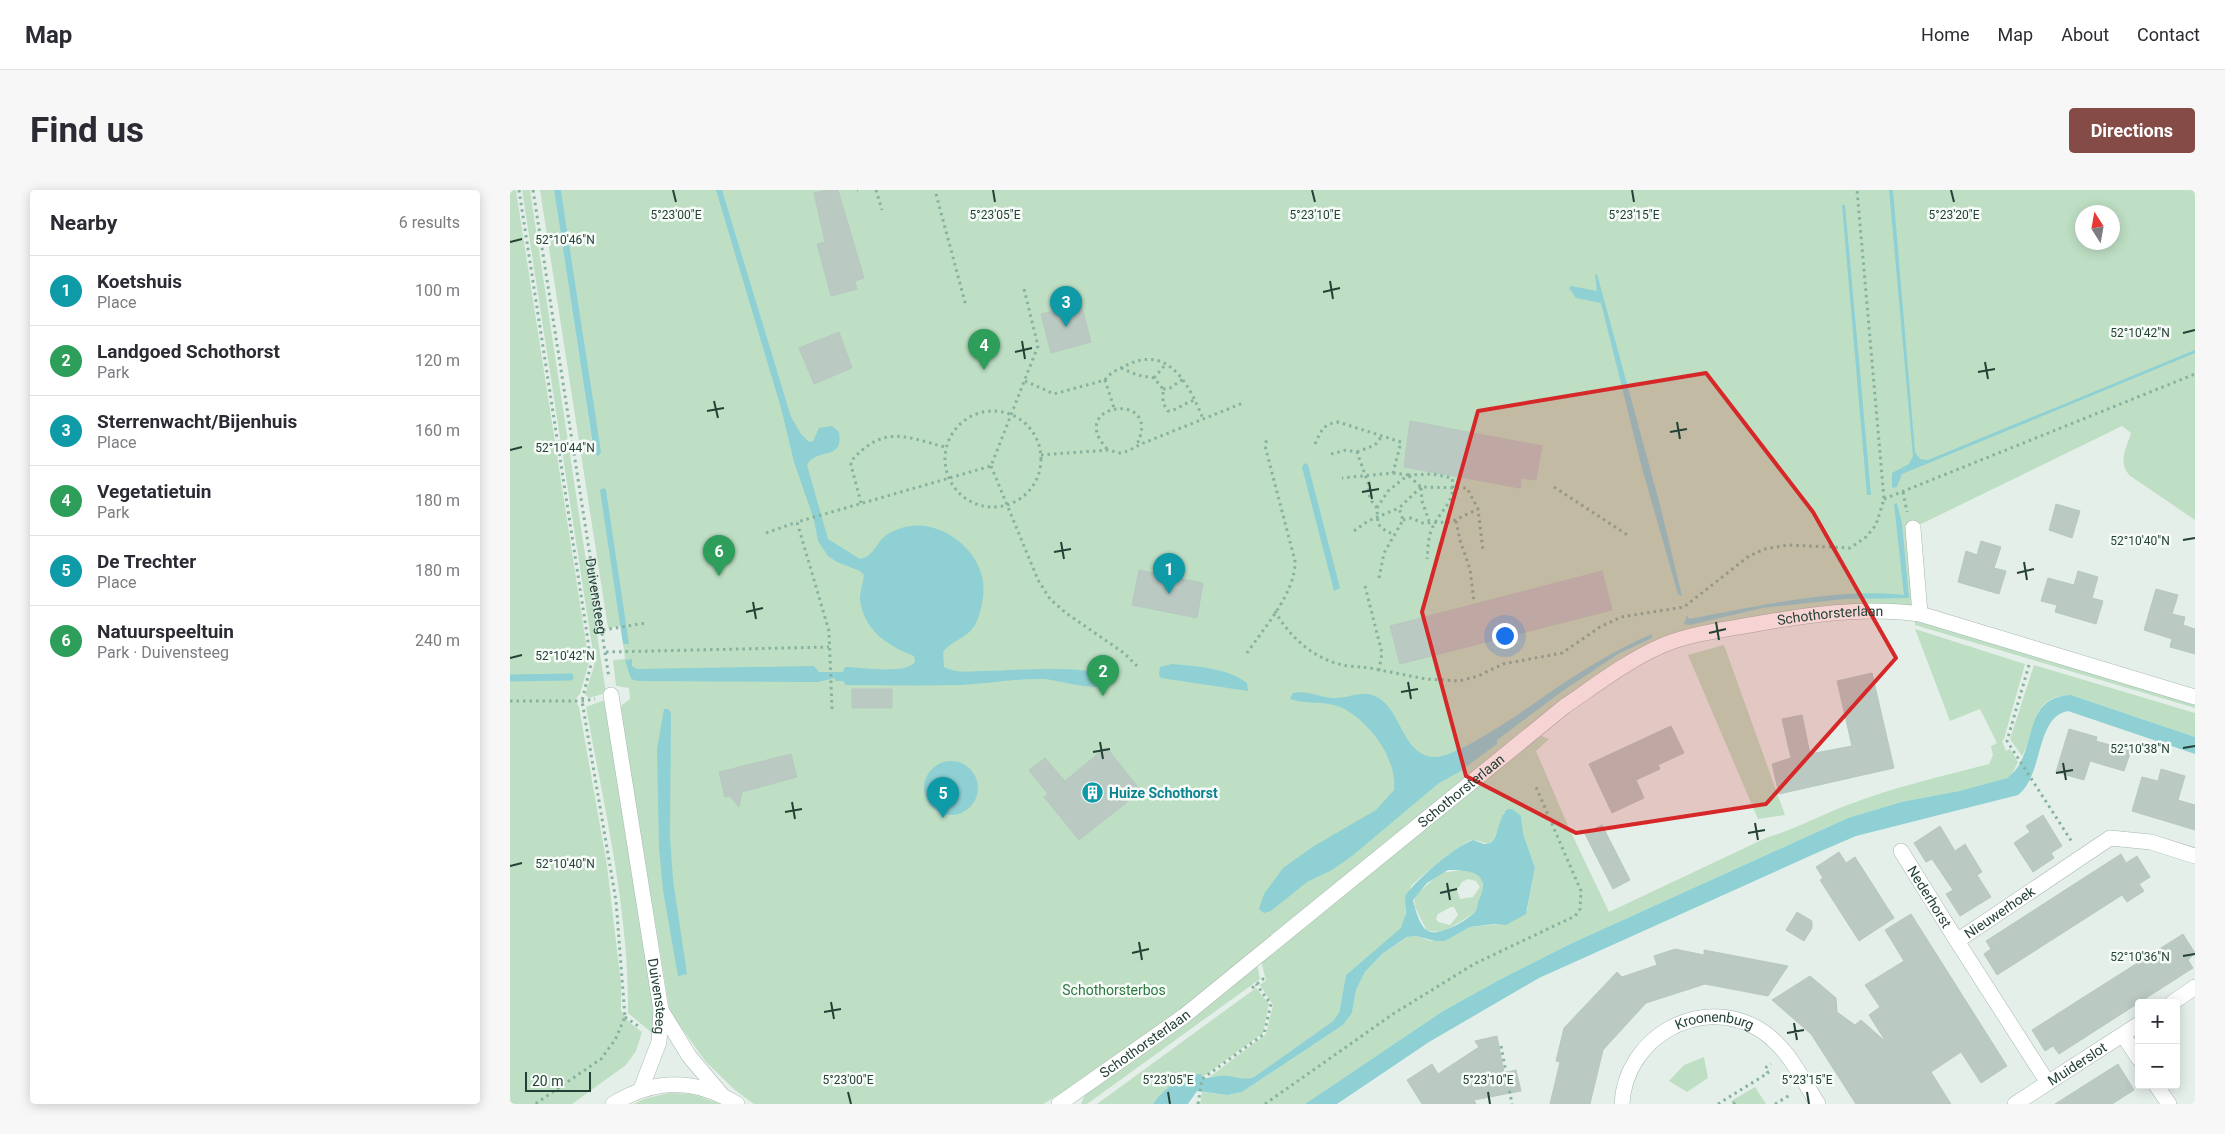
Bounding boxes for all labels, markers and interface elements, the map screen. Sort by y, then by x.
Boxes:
text: Map [25,21,72,49]
text: Home [1921,24,1970,45]
text: Map [1998,24,2033,45]
text: About [2061,24,2109,45]
text: Contact [2137,24,2200,45]
button: Directions [2069,108,2195,153]
text: Find us [30,110,144,151]
north arrow [2075,205,2120,250]
text: 5°23'00"E [651,208,702,222]
text: 5°23'05"E [970,208,1021,222]
text: 5°23'10"E [1290,208,1341,222]
text: 5°23'15"E [1609,208,1660,222]
text: 5°23'20"E [1929,208,1980,222]
text: Nearby [50,211,117,235]
text: 6 results [399,213,460,232]
text: 52°10'46"N [535,233,595,247]
text: Koetshuis [97,270,182,293]
text: 1 [61,281,71,300]
text: 100 m [415,281,460,300]
pin: 3 [1050,286,1082,327]
text: Place [97,293,137,312]
text: 52°10'42"N [2110,326,2170,340]
pin: 4 [968,329,1000,370]
text: Landgoed Schothorst [97,340,280,363]
text: 2 [61,351,71,370]
text: 120 m [415,351,460,370]
text: Park [97,363,129,382]
text: Sterrenwacht/Bijenhuis [97,410,297,433]
text: 3 [61,421,71,440]
text: 160 m [415,421,460,440]
text: Place [97,433,137,452]
text: 52°10'44"N [535,441,595,455]
text: Vegetatietuin [97,480,211,503]
text: 4 [61,491,71,510]
text: 180 m [415,491,460,510]
text: Park [97,503,129,522]
text: 52°10'40"N [2110,534,2170,548]
pin: 6 [703,535,735,576]
text: De Trechter [97,550,196,573]
pin: 1 [1153,553,1185,594]
street label: Duivensteeg [582,557,610,635]
text: 5 [61,561,71,580]
text: 180 m [415,561,460,580]
text: Place [97,573,137,592]
street label: Schothorsterlaan [1776,603,1883,628]
text: Natuurspeeltuin [97,620,234,643]
your location [1492,623,1518,649]
text: 6 [61,631,71,650]
text: 240 m [415,631,460,650]
text: Park · Duivensteeg [97,643,229,662]
text: 52°10'42"N [535,649,595,663]
pin: 2 [1087,655,1119,696]
text: 52°10'38"N [2110,742,2170,756]
street label: Schothorsterlaan [1415,751,1507,831]
pin: 5 [927,777,959,818]
building icon: Huize Schothorst [1081,781,1105,805]
place label: Huize Schothorst [1109,785,1218,801]
text: 52°10'40"N [535,857,595,871]
street label: Nederhorst [1904,863,1955,931]
street label: Nieuwerhoek [1961,882,2039,942]
text: 52°10'36"N [2110,950,2170,964]
street label: Duivensteeg [645,957,669,1035]
park label: Schothorsterbos [1062,982,1166,998]
map controls [2135,999,2180,1089]
button: + [2135,999,2180,1044]
street label: Schothorsterlaan [1097,1006,1193,1081]
street label: Kroonenburg [1672,1009,1757,1033]
street label: Muiderslot [2045,1039,2110,1089]
button: − [2135,1044,2180,1089]
scale bar [525,1069,591,1092]
text: 20 m [532,1073,564,1089]
text: 5°23'00"E [823,1073,874,1087]
text: 5°23'05"E [1143,1073,1194,1087]
text: 5°23'10"E [1463,1073,1514,1087]
text: 5°23'15"E [1782,1073,1833,1087]

